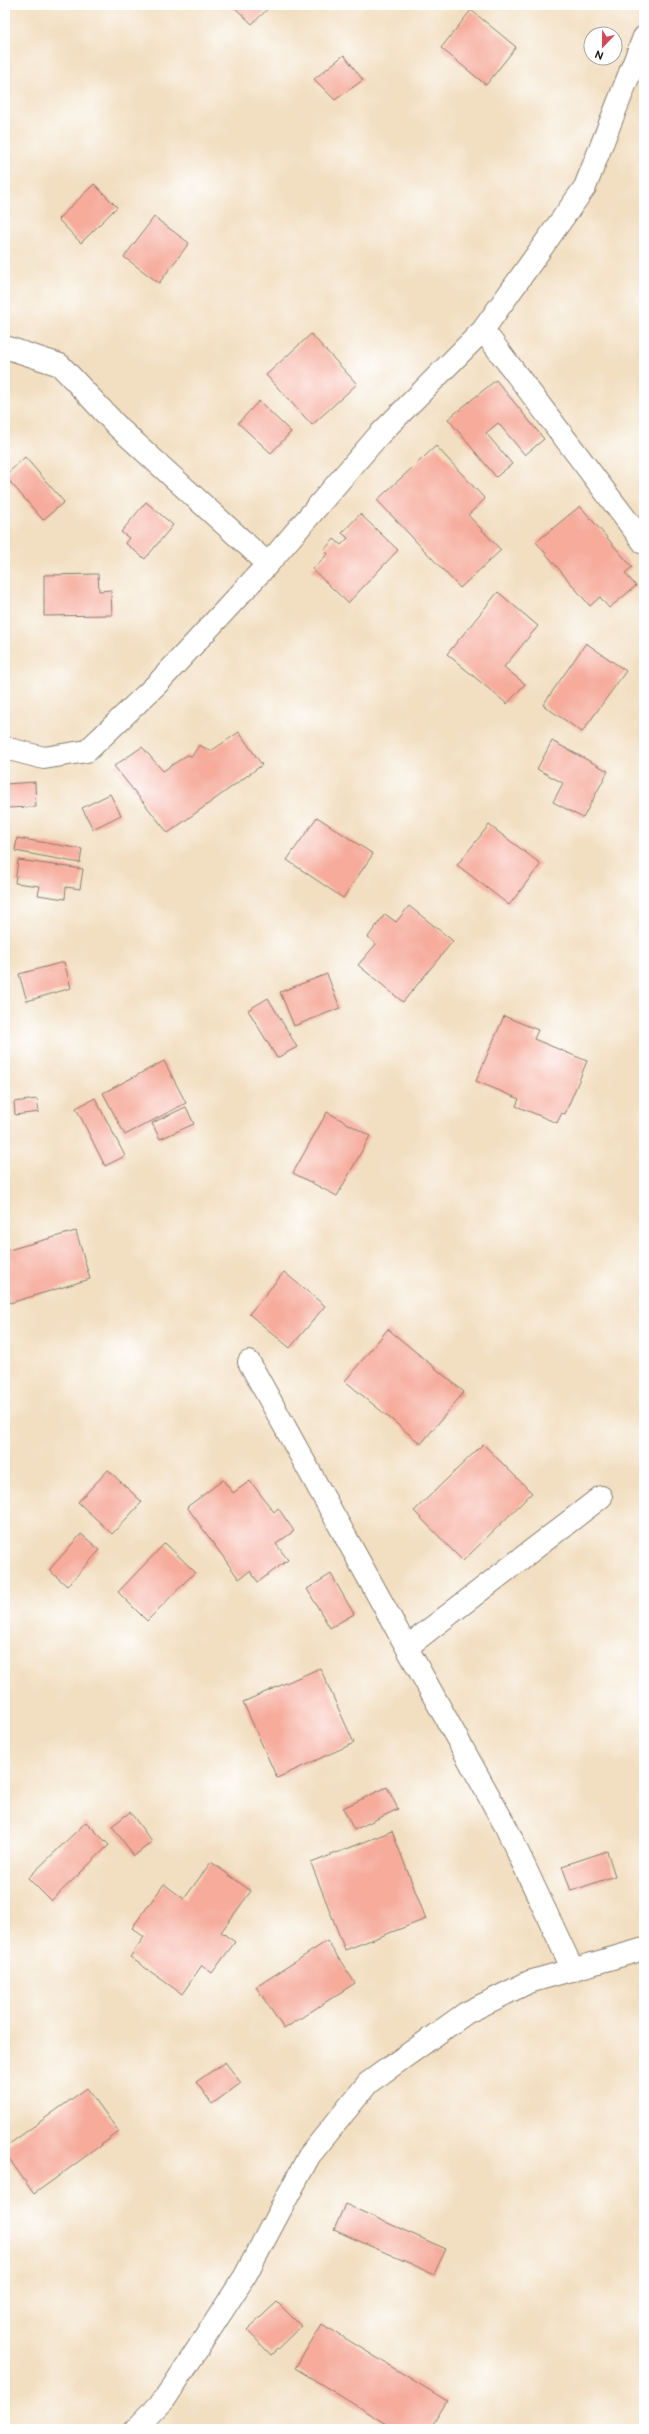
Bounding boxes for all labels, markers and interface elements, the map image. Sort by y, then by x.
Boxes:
north arrow [583,26,623,66]
text: N [593,47,606,62]

